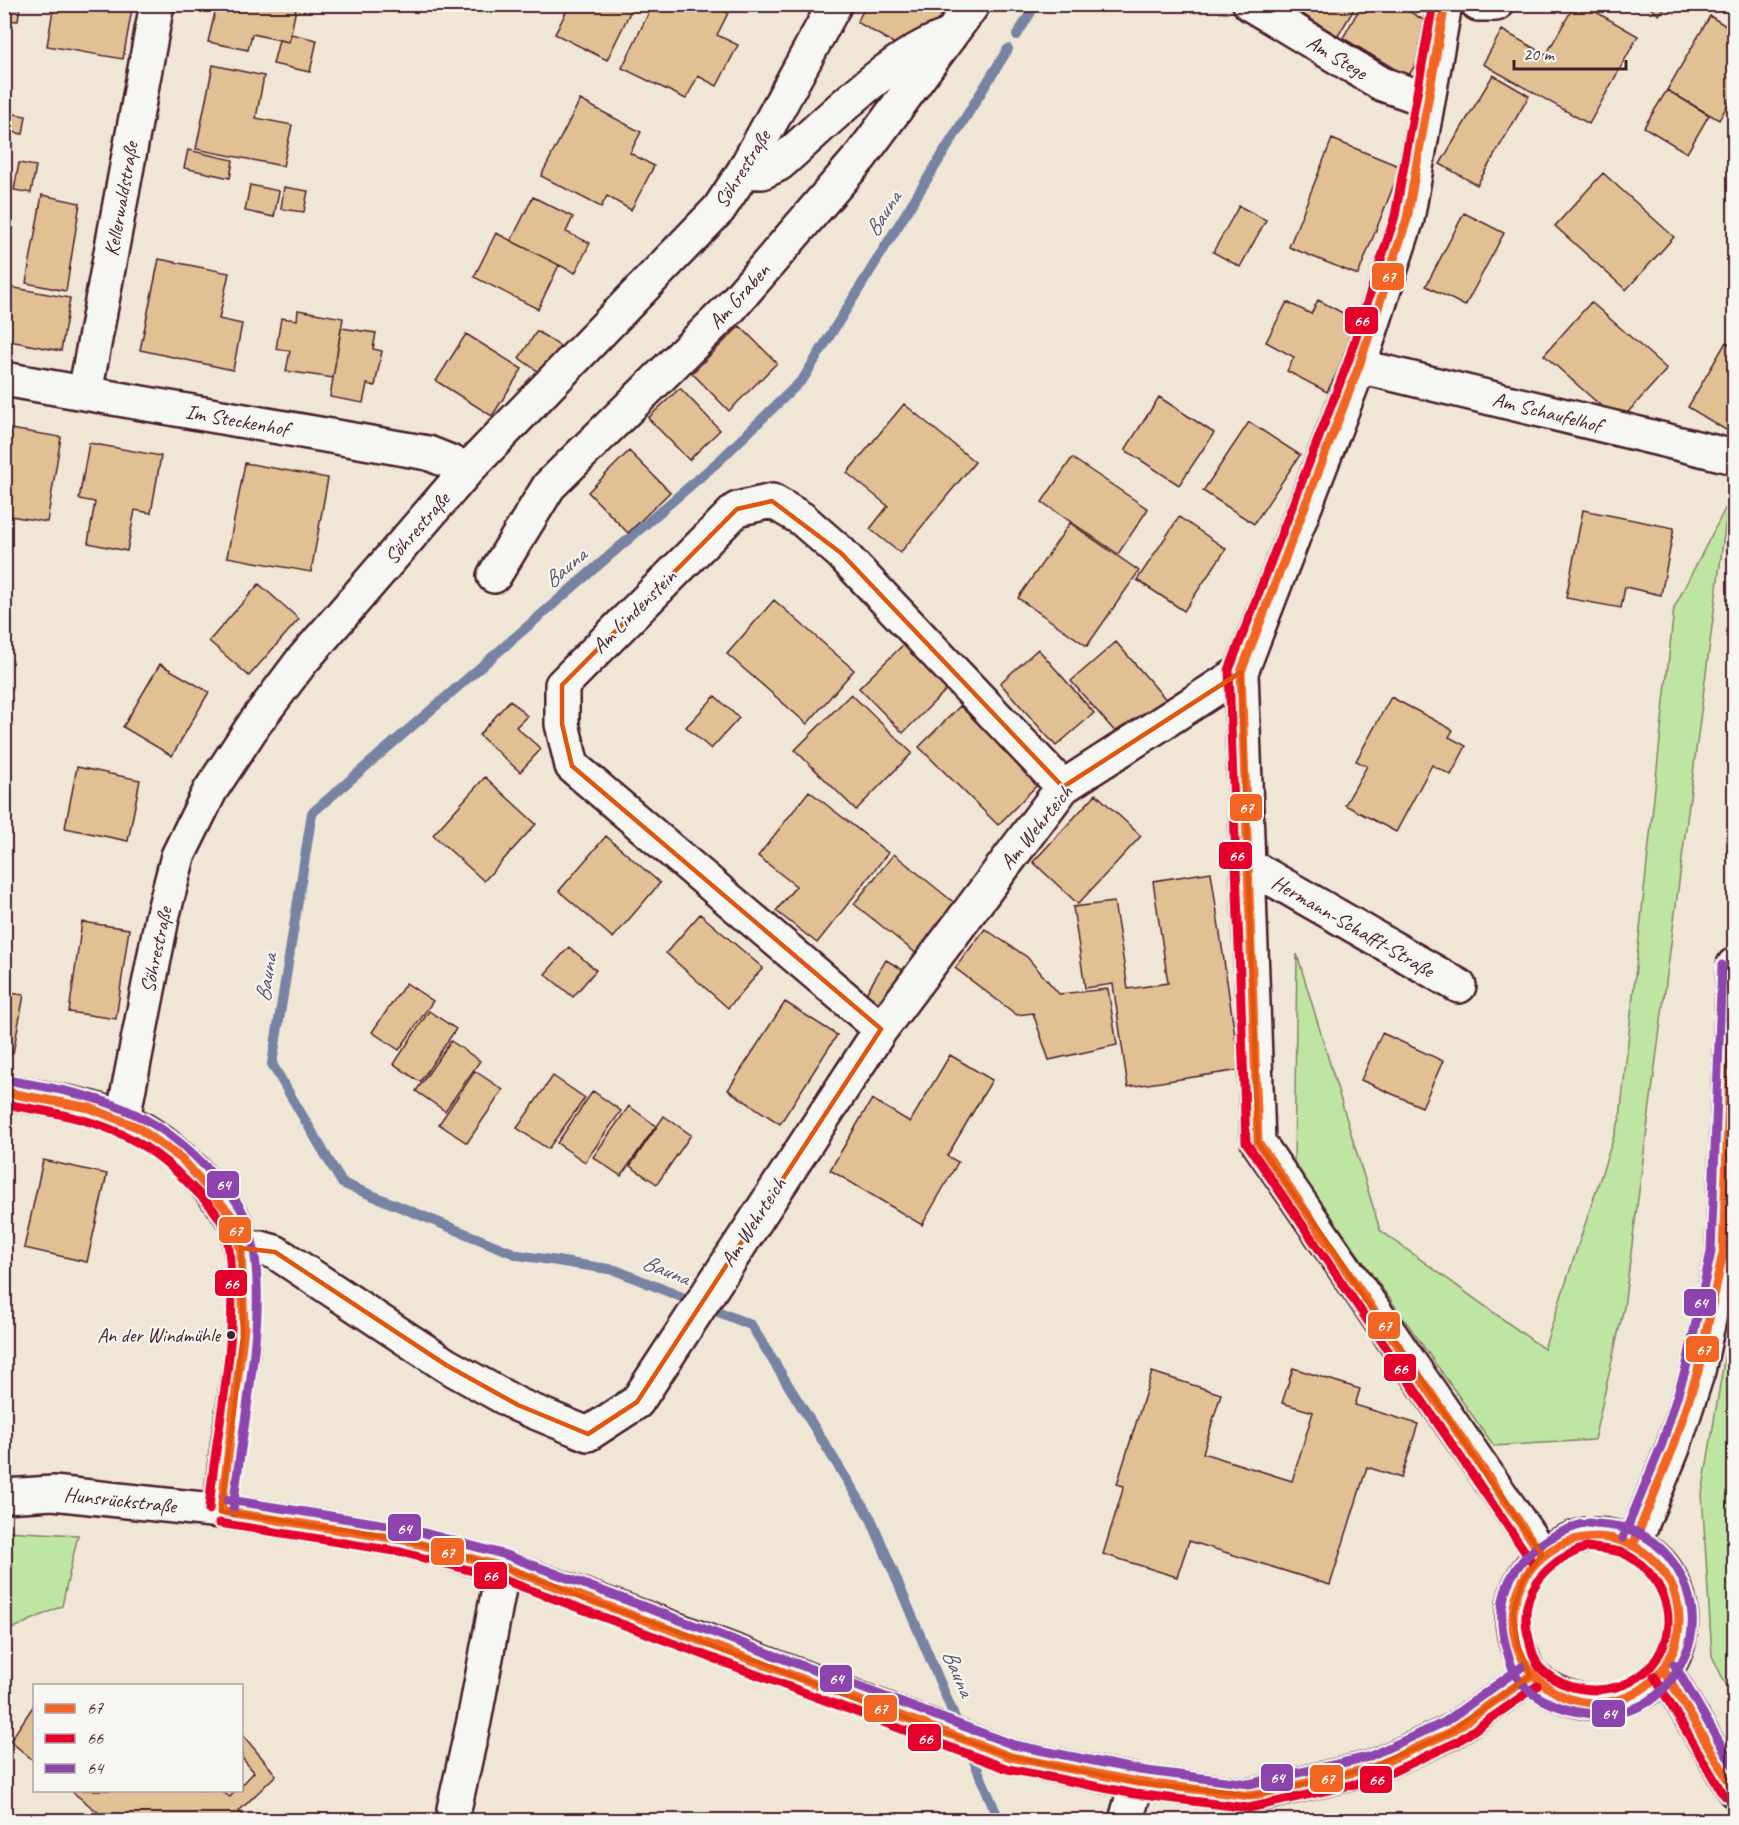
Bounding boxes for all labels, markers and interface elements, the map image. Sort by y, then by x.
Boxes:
street label: Am Stege [1302,29,1373,86]
scale bar [1514,33,1626,71]
text: 20 m [1523,43,1556,65]
street label: Söhrestraße [708,123,777,213]
street label: Kellerwaldstraße [98,138,144,258]
water label: Bauna [858,184,909,242]
street label: Am Graben [703,257,776,334]
line badge: 67 [1371,262,1405,291]
text: 67 [1381,267,1397,287]
line badge: 66 [1344,306,1379,335]
text: 66 [1353,311,1370,331]
street label: Am Schaufelhof [1490,386,1609,439]
street label: Im Steckenhof [184,398,295,443]
street label: Söhrestraße [379,485,457,569]
water label: Bauna [538,540,595,594]
street label: Am Lindenstein [586,563,682,659]
street label: Am Wehrteich [994,779,1078,875]
line badge: 67 [1229,793,1263,822]
text: 67 [1239,798,1255,818]
line badge: 66 [1218,841,1253,870]
text: 66 [1228,846,1245,866]
street label: Hermann-Schafft-Straße [1267,869,1441,984]
street label: Söhrestraße [134,903,178,995]
water label: Bauna [248,949,284,1004]
line badge: 64 [206,1170,240,1199]
street label: Am Wehrteich [715,1172,792,1272]
text: 64 [216,1175,232,1195]
line badge: 67 [218,1216,252,1244]
text: 67 [228,1221,244,1241]
water label: Bauna [638,1248,696,1293]
line badge: 66 [214,1269,248,1297]
text: 66 [223,1274,240,1294]
line badge: 64 [1683,1288,1717,1317]
text: 64 [1693,1293,1709,1313]
line badge: 67 [1367,1311,1401,1340]
text: 67 [1377,1316,1393,1336]
place label: An der Windmühle [97,1323,221,1348]
marker: An der Windmühle [225,1329,237,1341]
line badge: 67 [1685,1335,1720,1363]
text: 67 [1696,1340,1712,1360]
line badge: 66 [1383,1353,1417,1382]
text: 66 [1392,1359,1409,1379]
street label: Hunsrückstraße [63,1481,180,1519]
line badge: 64 [387,1513,422,1542]
text: 64 [397,1519,413,1539]
line badge: 67 [430,1537,465,1566]
text: 67 [440,1543,456,1563]
line badge: 66 [473,1561,508,1590]
text: 66 [482,1566,499,1586]
water label: Bauna [936,1645,981,1703]
line badge: 64 [819,1664,853,1693]
text: 64 [829,1669,845,1689]
legend [33,1684,243,1792]
line badge: 67 [863,1694,898,1723]
text: 67 [87,1697,104,1719]
text: 67 [873,1699,889,1719]
line badge: 64 [1591,1699,1626,1728]
text: 64 [1602,1704,1618,1724]
line badge: 66 [907,1723,942,1752]
text: 66 [87,1727,104,1749]
text: 66 [917,1729,934,1749]
text: 64 [87,1757,105,1779]
line badge: 64 [1260,1763,1294,1792]
line badge: 67 [1309,1764,1344,1793]
line badge: 66 [1359,1765,1393,1794]
text: 64 [1270,1768,1286,1788]
text: 67 [1320,1769,1336,1789]
text: 66 [1368,1770,1385,1790]

